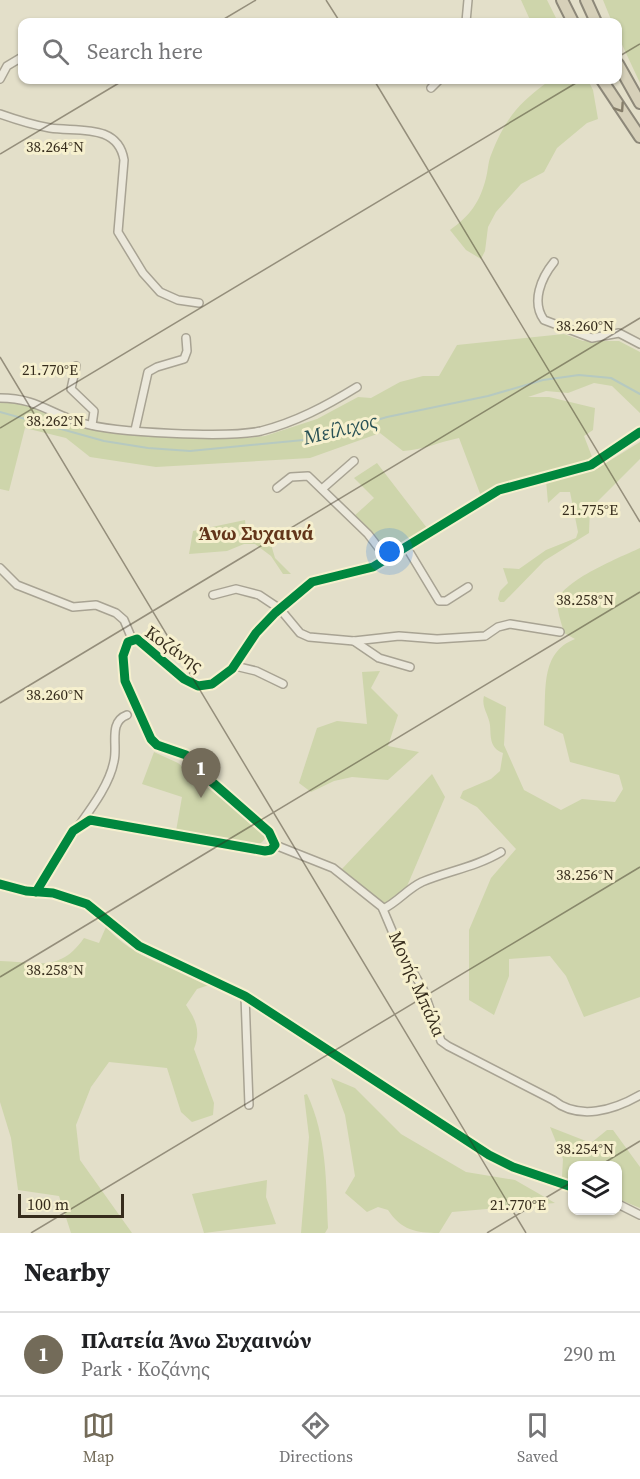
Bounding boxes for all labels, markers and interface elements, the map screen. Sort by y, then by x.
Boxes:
search box [18,18,622,84]
icon: search [39,35,72,68]
text: Search here [87,36,203,66]
one-way arrow [613,102,624,113]
text: 38.264°N [26,136,84,157]
text: 38.260°N [556,315,614,336]
text: 21.770°E [22,359,78,380]
water label: Μείλιχος [299,406,381,452]
text: 38.262°N [26,410,84,431]
text: 21.775°E [562,499,618,520]
district label: Άνω Συχαινά [198,519,314,547]
your location [375,537,404,566]
text: 38.258°N [556,589,614,610]
street label: Κοζάνης [140,620,208,678]
text: 38.260°N [26,684,84,705]
pin: 1 [182,748,220,798]
text: 38.256°N [556,864,614,885]
street label: Μονής Μπάλα [383,927,452,1040]
text: 38.258°N [26,959,84,980]
text: 38.254°N [556,1138,614,1159]
map controls [568,1161,622,1215]
button: layers [568,1161,622,1215]
scale bar [18,1191,124,1218]
text: 100 m [27,1193,69,1215]
text: 21.770°E [490,1194,546,1215]
text: Nearby [24,1254,110,1290]
text: Πλατεία Άνω Συχαινών [81,1325,311,1355]
text: 1 [38,1340,49,1368]
text: 290 m [563,1340,616,1368]
text: Park · Κοζάνης [81,1355,210,1383]
tab: Map [82,1409,115,1467]
tab: Directions [279,1409,353,1467]
tab: Saved [517,1409,558,1467]

